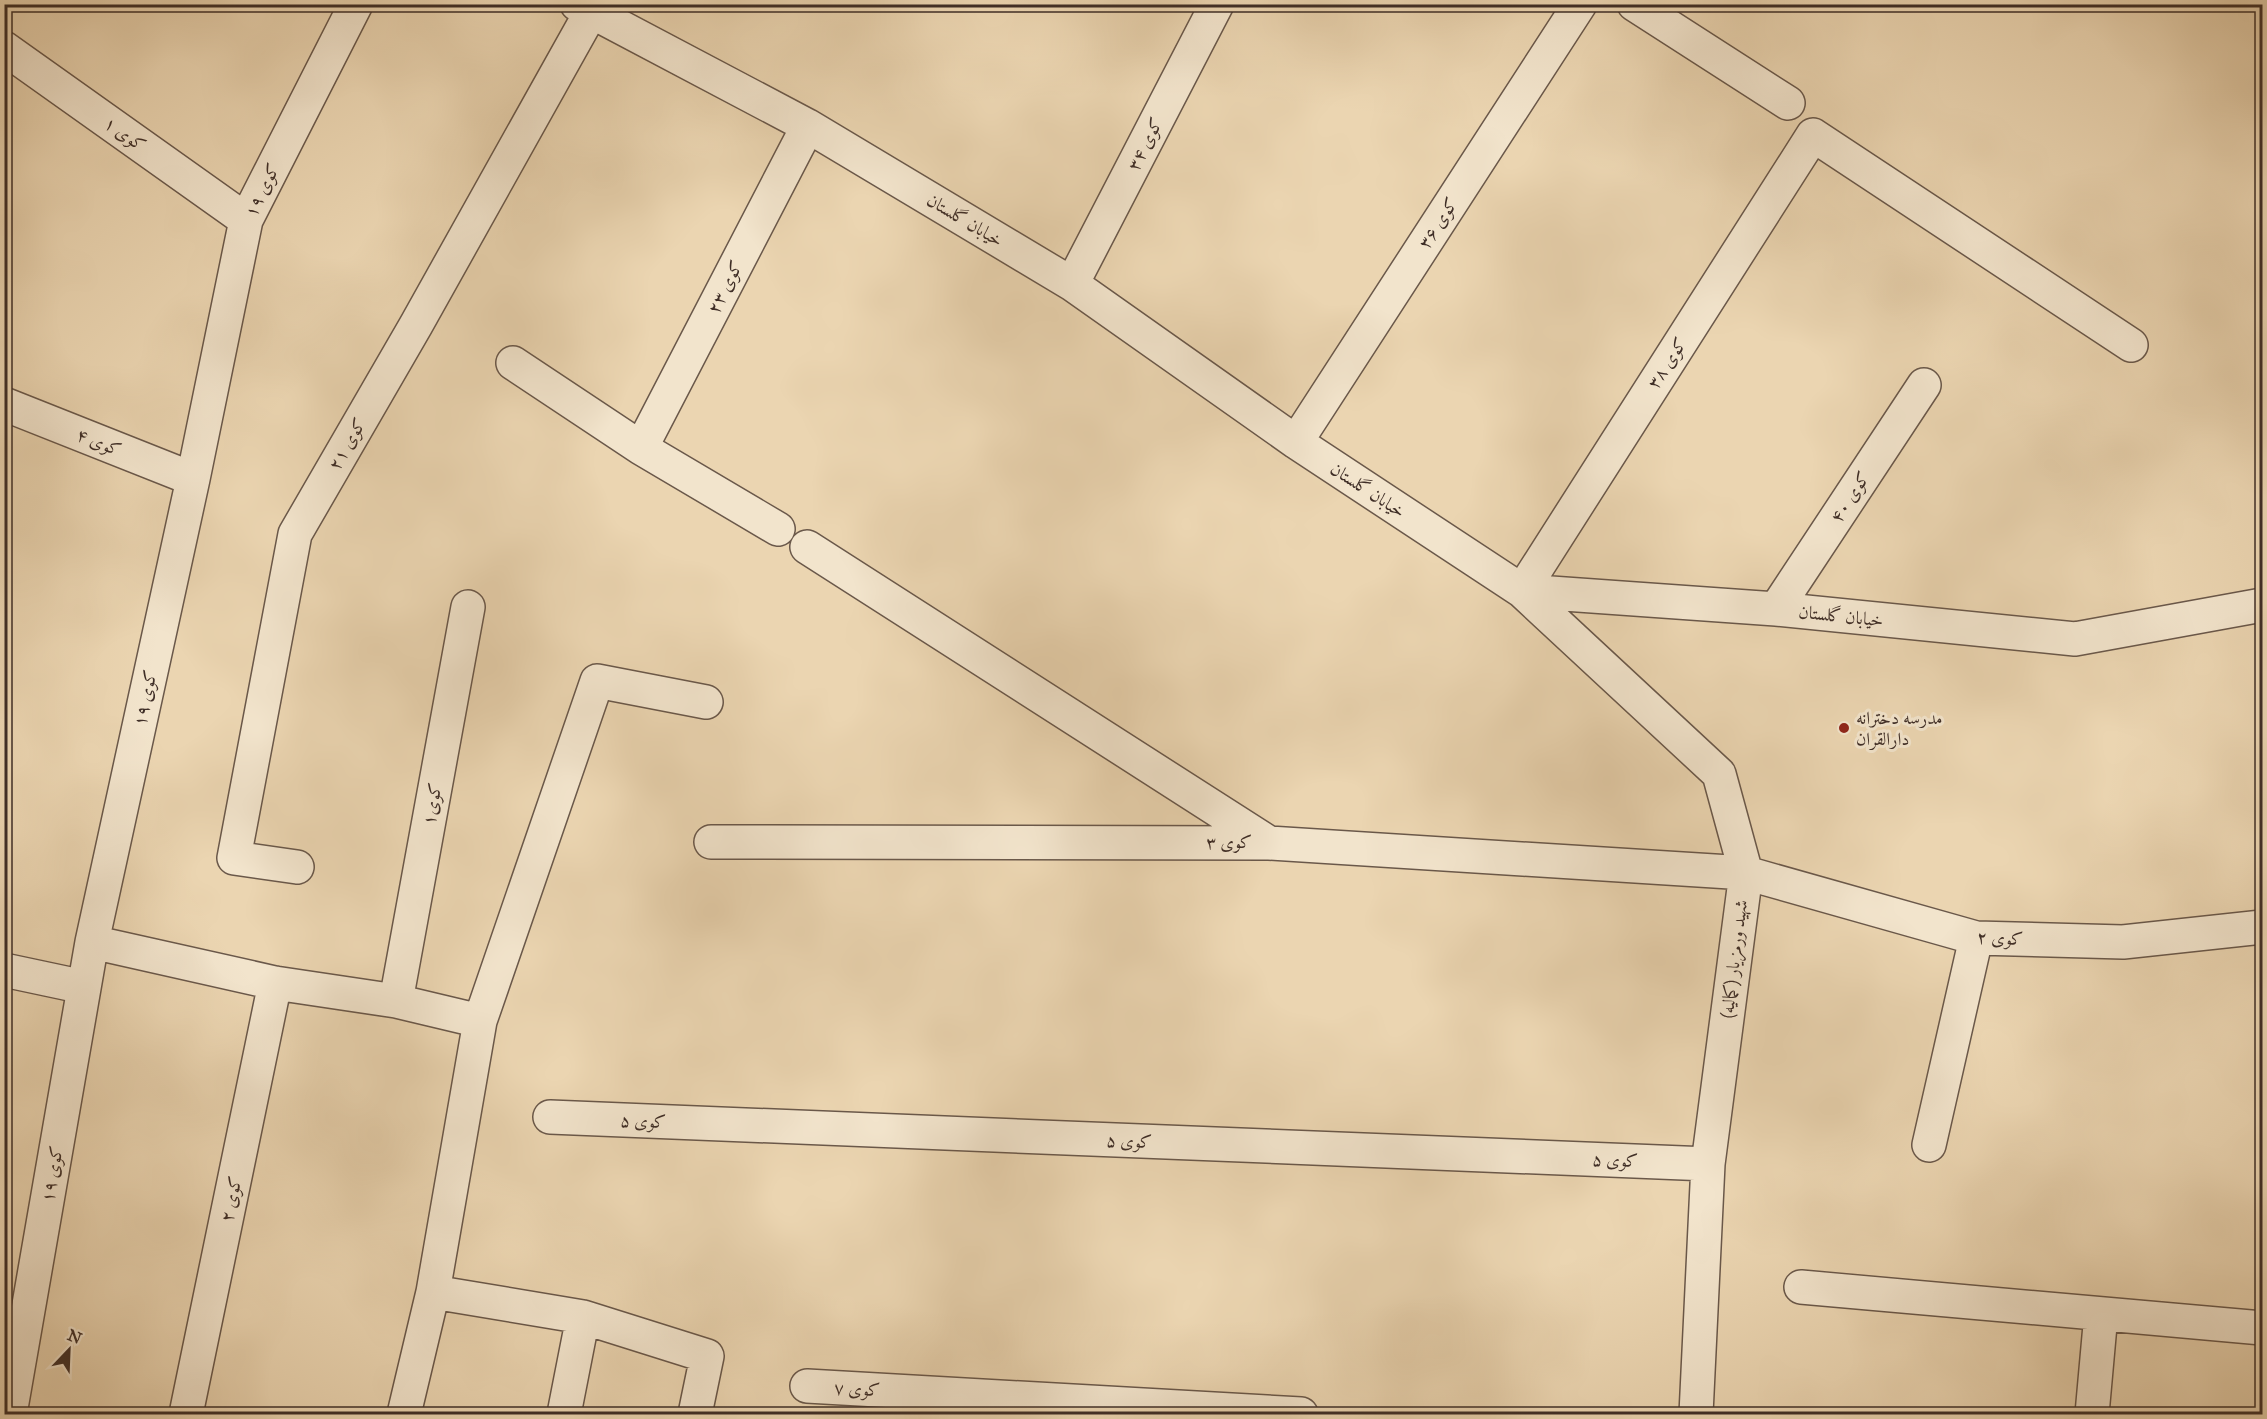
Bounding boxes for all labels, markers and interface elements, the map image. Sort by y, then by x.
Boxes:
street label: کوی ۱ [100,112,150,156]
street label: کوی ۳۴ [1122,114,1168,174]
street label: کوی ۱۹ [240,160,284,220]
street label: خیابان گلستان [923,189,1007,251]
street label: کوی ۳۶ [1413,193,1463,253]
street label: کوی ۲۳ [702,257,748,317]
street label: کوی ۳۸ [1642,333,1692,393]
street label: کوی ۲۱ [323,414,371,474]
street label: کوی ۴ [73,423,125,461]
street label: خیابان گلستان [1326,458,1410,522]
street label: کوی ۴۰ [1825,467,1875,527]
street label: خیابان گلستان [1798,601,1884,631]
street label: کوی ۱۹ [128,668,162,728]
place label: مدرسه دخترانه دارالقران [1856,707,1943,751]
marker: مدرسه دخترانه دارالقران [1837,721,1851,735]
street label: کوی۱ [417,781,447,827]
street label: کوی ۳ [1206,831,1252,853]
street label: شهید ورمزیار (کمالیه) [1716,898,1754,1020]
street label: کوی ۲ [1976,926,2024,950]
street label: کوی ۵ [620,1109,666,1133]
street label: کوی ۵ [1106,1129,1152,1153]
street label: کوی ۱۹ [36,1144,68,1204]
street label: کوی ۵ [1592,1148,1638,1172]
street label: کوی ۲ [215,1174,247,1224]
north arrow [39,1320,99,1380]
text: N [65,1325,85,1348]
street label: کوی ۷ [833,1377,881,1401]

